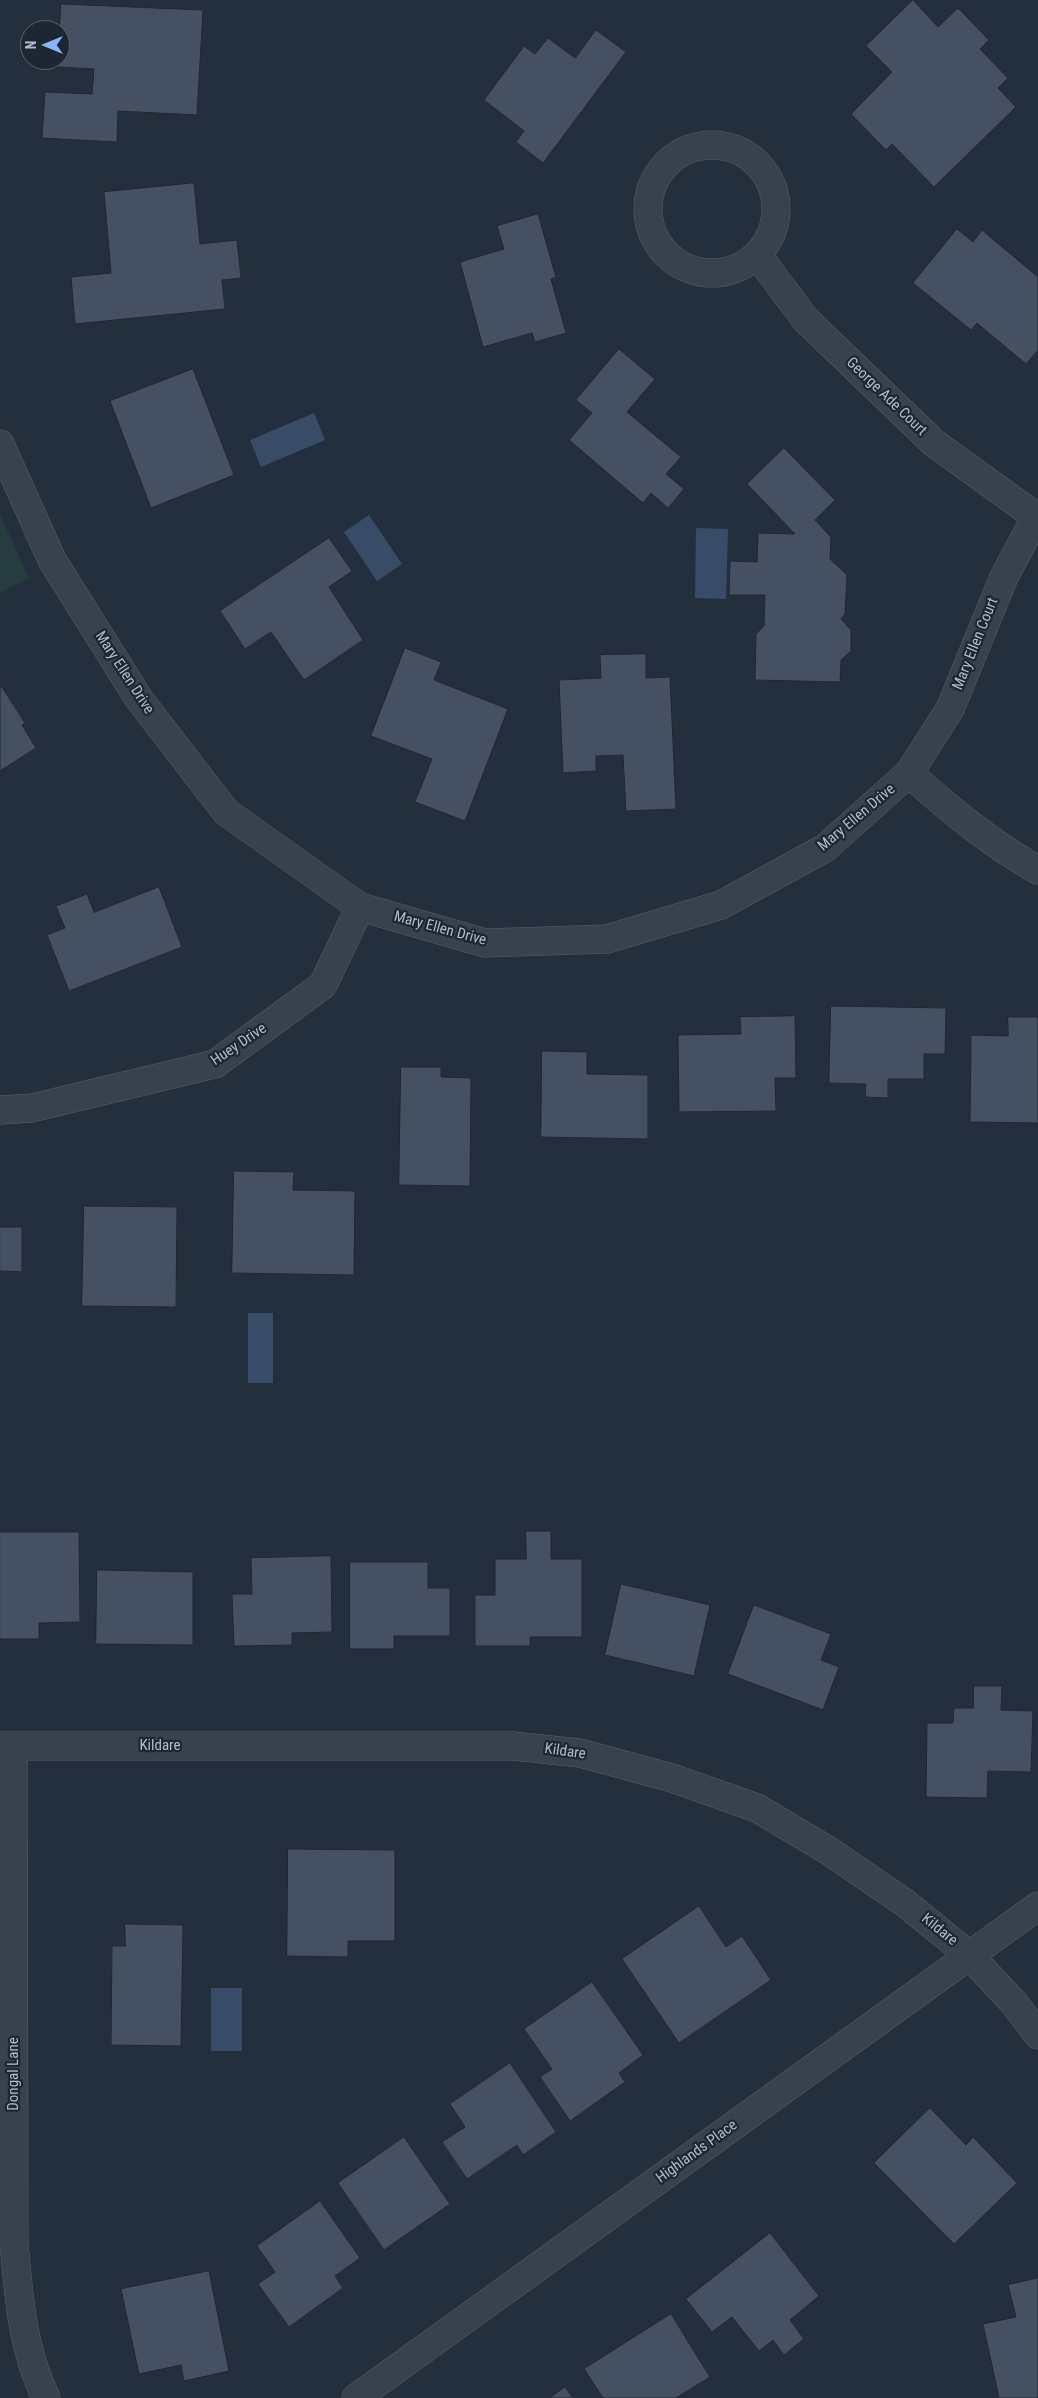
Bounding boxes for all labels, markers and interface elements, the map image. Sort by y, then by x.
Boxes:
north arrow [20,20,70,70]
text: N [23,41,39,49]
street label: George Ade Court [842,354,930,440]
street label: Mary Ellen Court [949,595,1003,693]
street label: Mary Ellen Drive [91,628,157,718]
street label: Mary Ellen Drive [815,781,899,855]
street label: Mary Ellen Drive [392,908,488,950]
street label: Huey Drive [208,1020,270,1070]
street label: Kildare [139,1737,181,1755]
street label: Kildare [543,1740,587,1764]
street label: Kildare [917,1910,961,1950]
street label: Dongal Lane [5,2037,23,2111]
street label: Highlands Place [653,2117,741,2187]

